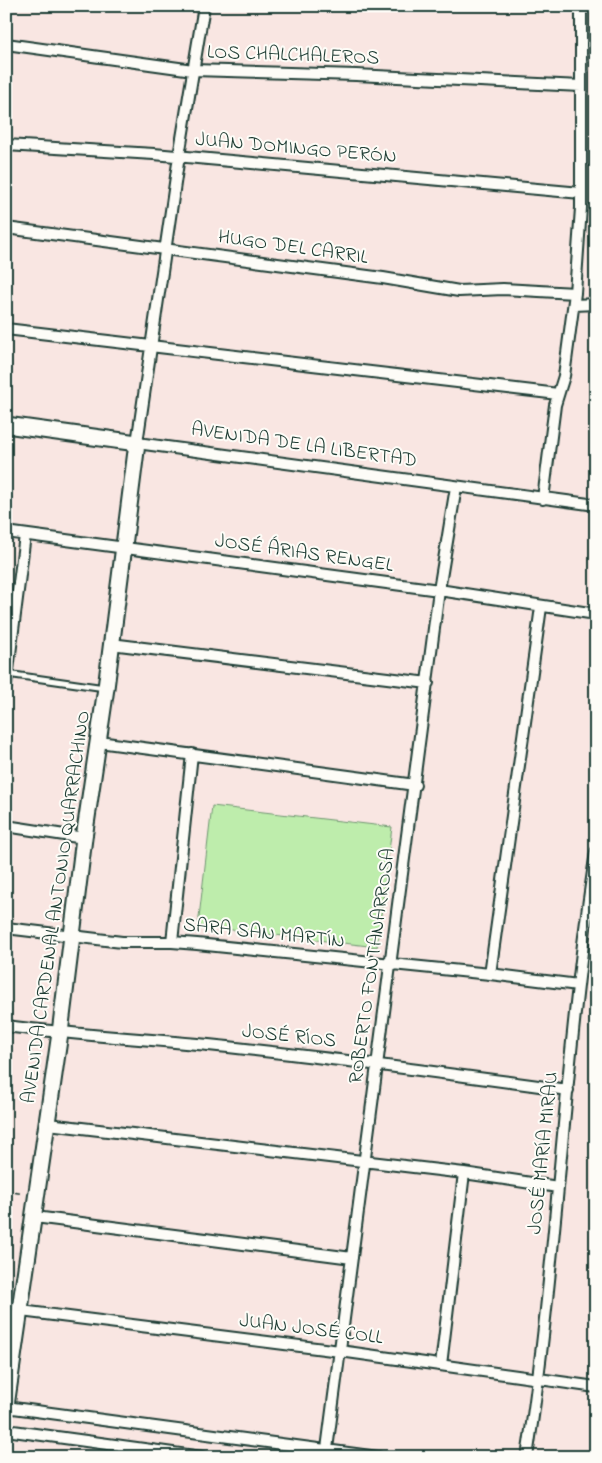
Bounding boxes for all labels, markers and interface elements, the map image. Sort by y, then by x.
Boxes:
street label: LOS CHALCHALEROS [206,39,380,74]
street label: JUAN DOMINGO PERÓN [194,126,398,172]
street label: HUGO DEL CARRIL [216,223,370,273]
street label: AVENIDA DE LA LIBERTAD [189,416,419,476]
street label: JOSÉ ÁRIAS RENGEL [213,527,396,581]
street label: AVENIDA CARDENAL ANTONIO QUARRACHINO [15,709,99,1105]
street label: ROBERTO FONTANARROSA [342,846,404,1086]
street label: SARA SAN MARTÍN [182,911,346,957]
street label: JOSÉ RÍOS [240,1018,338,1056]
street label: JOSÉ MARÍA MIRAU [521,1070,567,1236]
street label: JUAN JOSÉ COLL [238,1307,385,1353]

